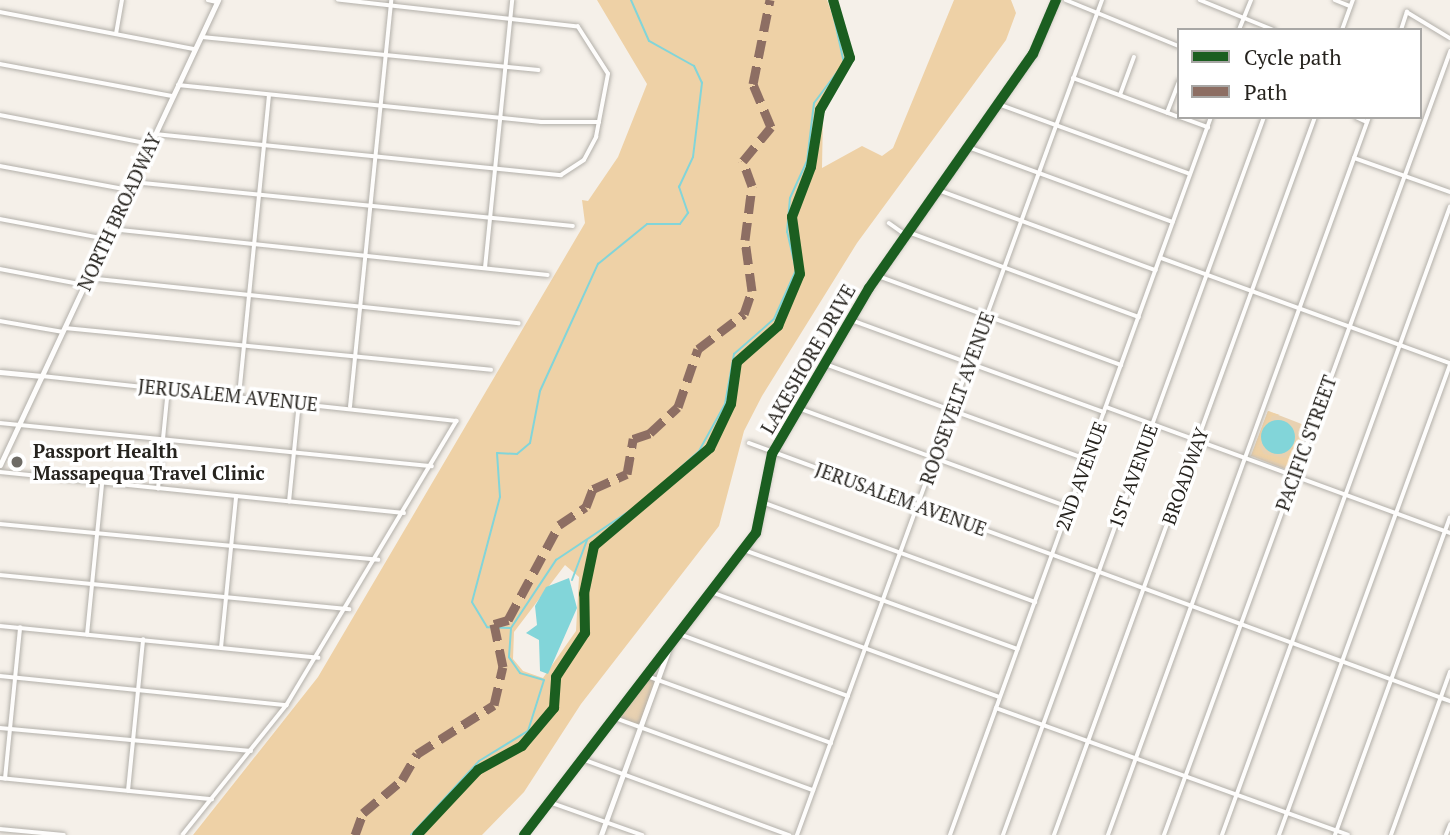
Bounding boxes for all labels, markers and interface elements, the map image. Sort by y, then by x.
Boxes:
legend [1177,28,1422,119]
text: Cycle path [1244,43,1342,71]
text: Path [1244,78,1287,106]
street label: NORTH BROADWAY [73,130,165,294]
street label: LAKESHORE DRIVE [756,280,860,438]
street label: ROOSEVELT AVENUE [915,308,999,488]
street label: PACIFIC STREET [1271,372,1341,514]
street label: JERUSALEM AVENUE [137,374,319,416]
street label: 2ND AVENUE [1051,418,1111,534]
street label: 1ST AVENUE [1104,421,1162,531]
street label: BROADWAY [1157,424,1213,528]
place label: Passport Health Massapequa Travel Clinic [33,440,265,484]
marker: Passport Health Massapequa Travel Clinic [7,452,27,472]
street label: JERUSALEM AVENUE [812,457,990,541]

